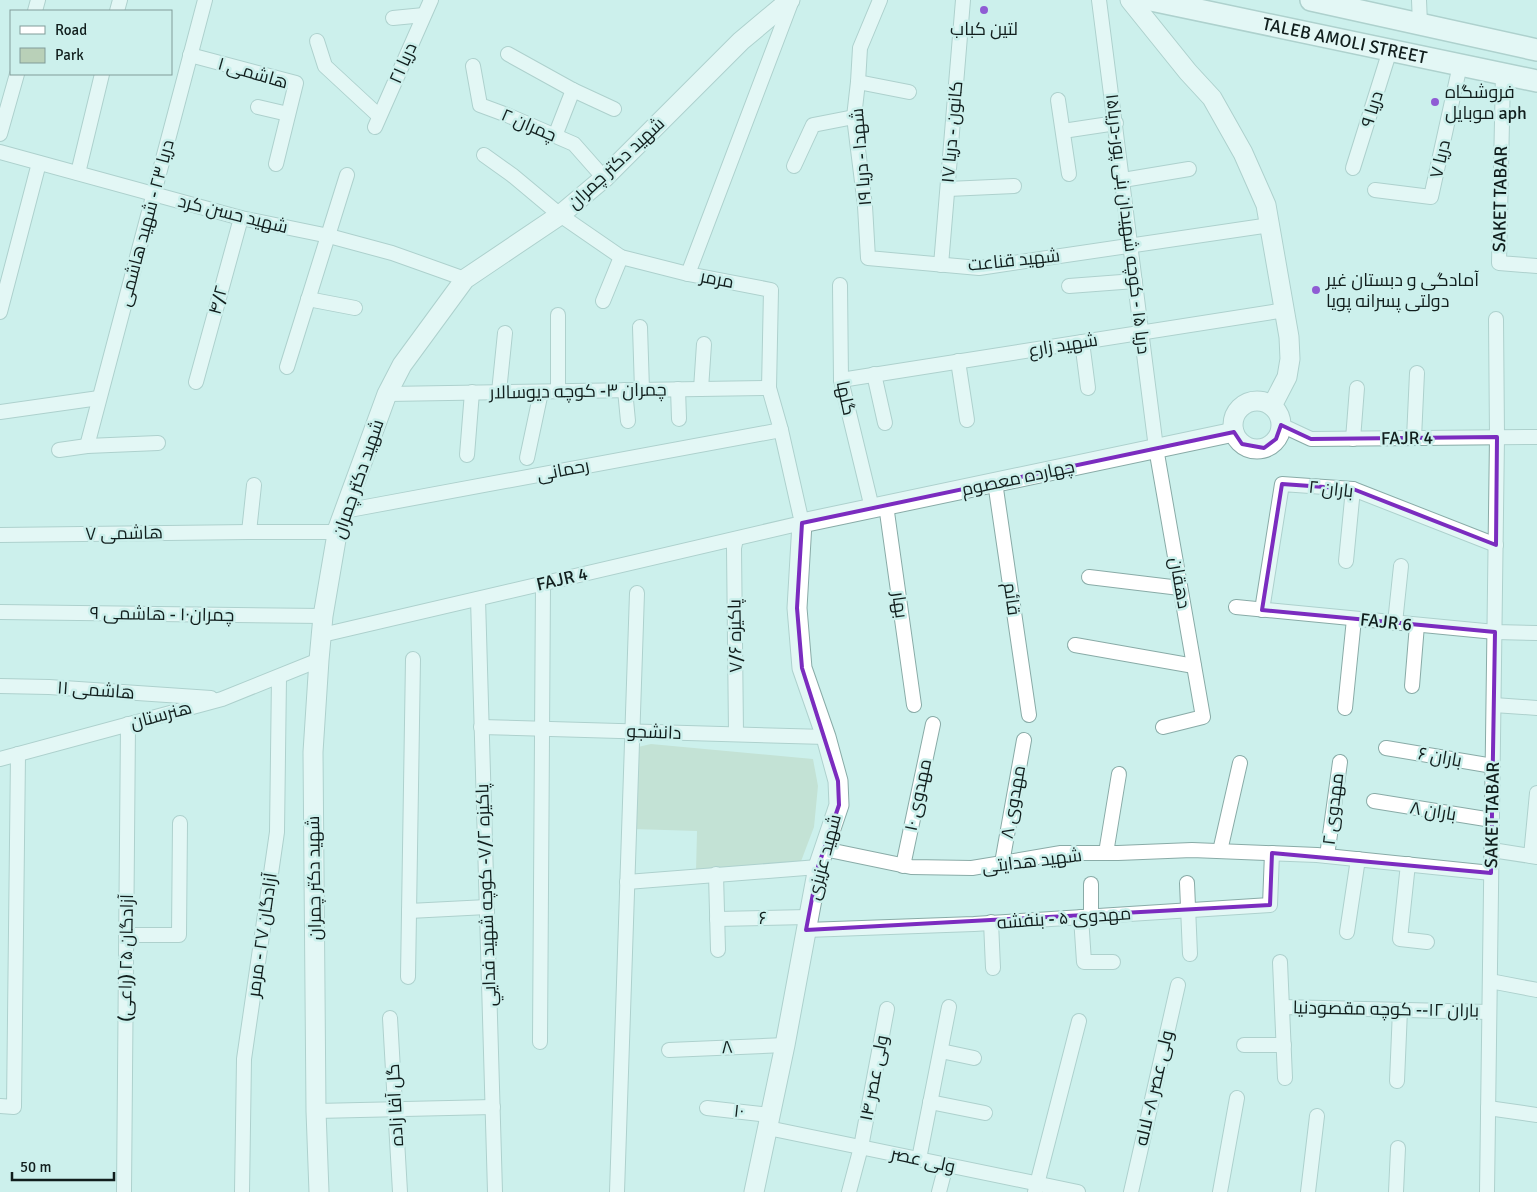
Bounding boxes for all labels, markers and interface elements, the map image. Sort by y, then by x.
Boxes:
marker: لتین کباب [978,4,990,16]
legend [10,10,172,75]
street label: TALEB AMOLI STREET [1261,13,1429,69]
place label: لتین کباب [950,18,1018,40]
text: Road [55,21,87,39]
street label: دریا ۲۱ [384,39,422,87]
text: Park [55,46,84,64]
street label: هاشمی ۱ [215,52,291,94]
street label: کانون - دریا ۱۷ [937,80,967,184]
place label: فروشگاه موبایل aph [1445,81,1527,124]
street label: دریا ۹ [1356,88,1388,130]
street label: دریا ۱۵ - كوچه شهيدان بنی پور-دريا۱۵ [1100,93,1155,356]
marker: فروشگاه موبایل aph [1429,96,1441,108]
street label: چمران ۲ [498,104,560,147]
street label: شهدا - دریا ۱۹ [846,107,876,207]
street label: شهید دکتر چمران [563,112,670,214]
street label: دریا ۲۳ - شهید هاشمی [113,137,179,309]
street label: دریا ۷ [1425,138,1455,180]
street label: SAKET TABAR [1488,146,1512,252]
street label: شهید حسن کرد [176,190,290,238]
street label: شهید قناعت [967,244,1061,276]
street label: مرمر [697,265,736,293]
place label: آمادگی و دبستان غیر دولتی پسرانه پویا [1325,269,1479,313]
street label: ۴/۲ [204,283,232,317]
marker: آمادگی و دبستان غیر دولتی پسرانه پویا [1310,284,1322,296]
street label: شهید زارع [1027,329,1099,362]
street label: چمران ۳- كوچه ديوسالار [488,378,667,405]
street label: گلها [832,379,860,417]
street label: شهید دکتر چمران [327,417,390,542]
street label: FAJR 4 [1381,427,1434,449]
street label: رحمانی [535,454,591,486]
street label: چهارده معصوم [959,455,1077,502]
street label: باران ۲ [1307,476,1355,502]
street label: هاشمی ۷ [85,521,163,545]
street label: دهقان [1165,556,1195,610]
street label: FAJR 4 [534,562,590,596]
street label: قائم [998,581,1025,617]
street label: بهار [887,589,913,620]
street label: پاکیزه ۷/۶ [723,599,748,673]
street label: چمران۱۰ - هاشمی ۹ [90,602,234,627]
street label: FAJR 6 [1359,608,1413,636]
street label: هاشمی ۱۱ [56,676,136,704]
street label: هنرستان [128,696,194,734]
street label: دانشجو [626,720,682,744]
street label: باران ۶ [1416,742,1464,772]
street label: مهدوی ۱۰ [900,757,936,833]
street label: SAKET TABAR [1480,762,1504,868]
street label: مهدوی ۸ [996,764,1030,840]
street label: مهدوی ۲ [1318,772,1348,846]
street label: پاکیزه ۷/۲- كوچه شهيد فدايي [471,783,504,1007]
street label: باران ۸ [1408,796,1458,826]
street label: شهید عزیزی [802,812,846,902]
street label: شهید دکتر چمران [302,815,327,940]
street label: شهید هدایتی [981,844,1083,878]
street label: آزادگان ۲۷ - مرمر [242,871,282,1000]
street label: آزادگان ۲۵ (راعی) [114,894,138,1022]
street label: مهدوی ۵ - بنفشه [996,902,1132,934]
street label: ۶ [759,907,767,929]
street label: باران ۱۲-- كوچه مقصودنيا [1293,996,1479,1023]
street label: ولی عصر ۸- لاله [1130,1028,1178,1148]
street label: ولی عصر ۱۴ [855,1033,893,1123]
street label: ۸ [721,1036,733,1058]
street label: گل آقا زاده [382,1063,408,1147]
street label: ۱۰ [733,1100,745,1122]
street label: ولی عصر [888,1142,957,1178]
scale bar [12,1150,115,1182]
text: 50 m [20,1158,51,1176]

